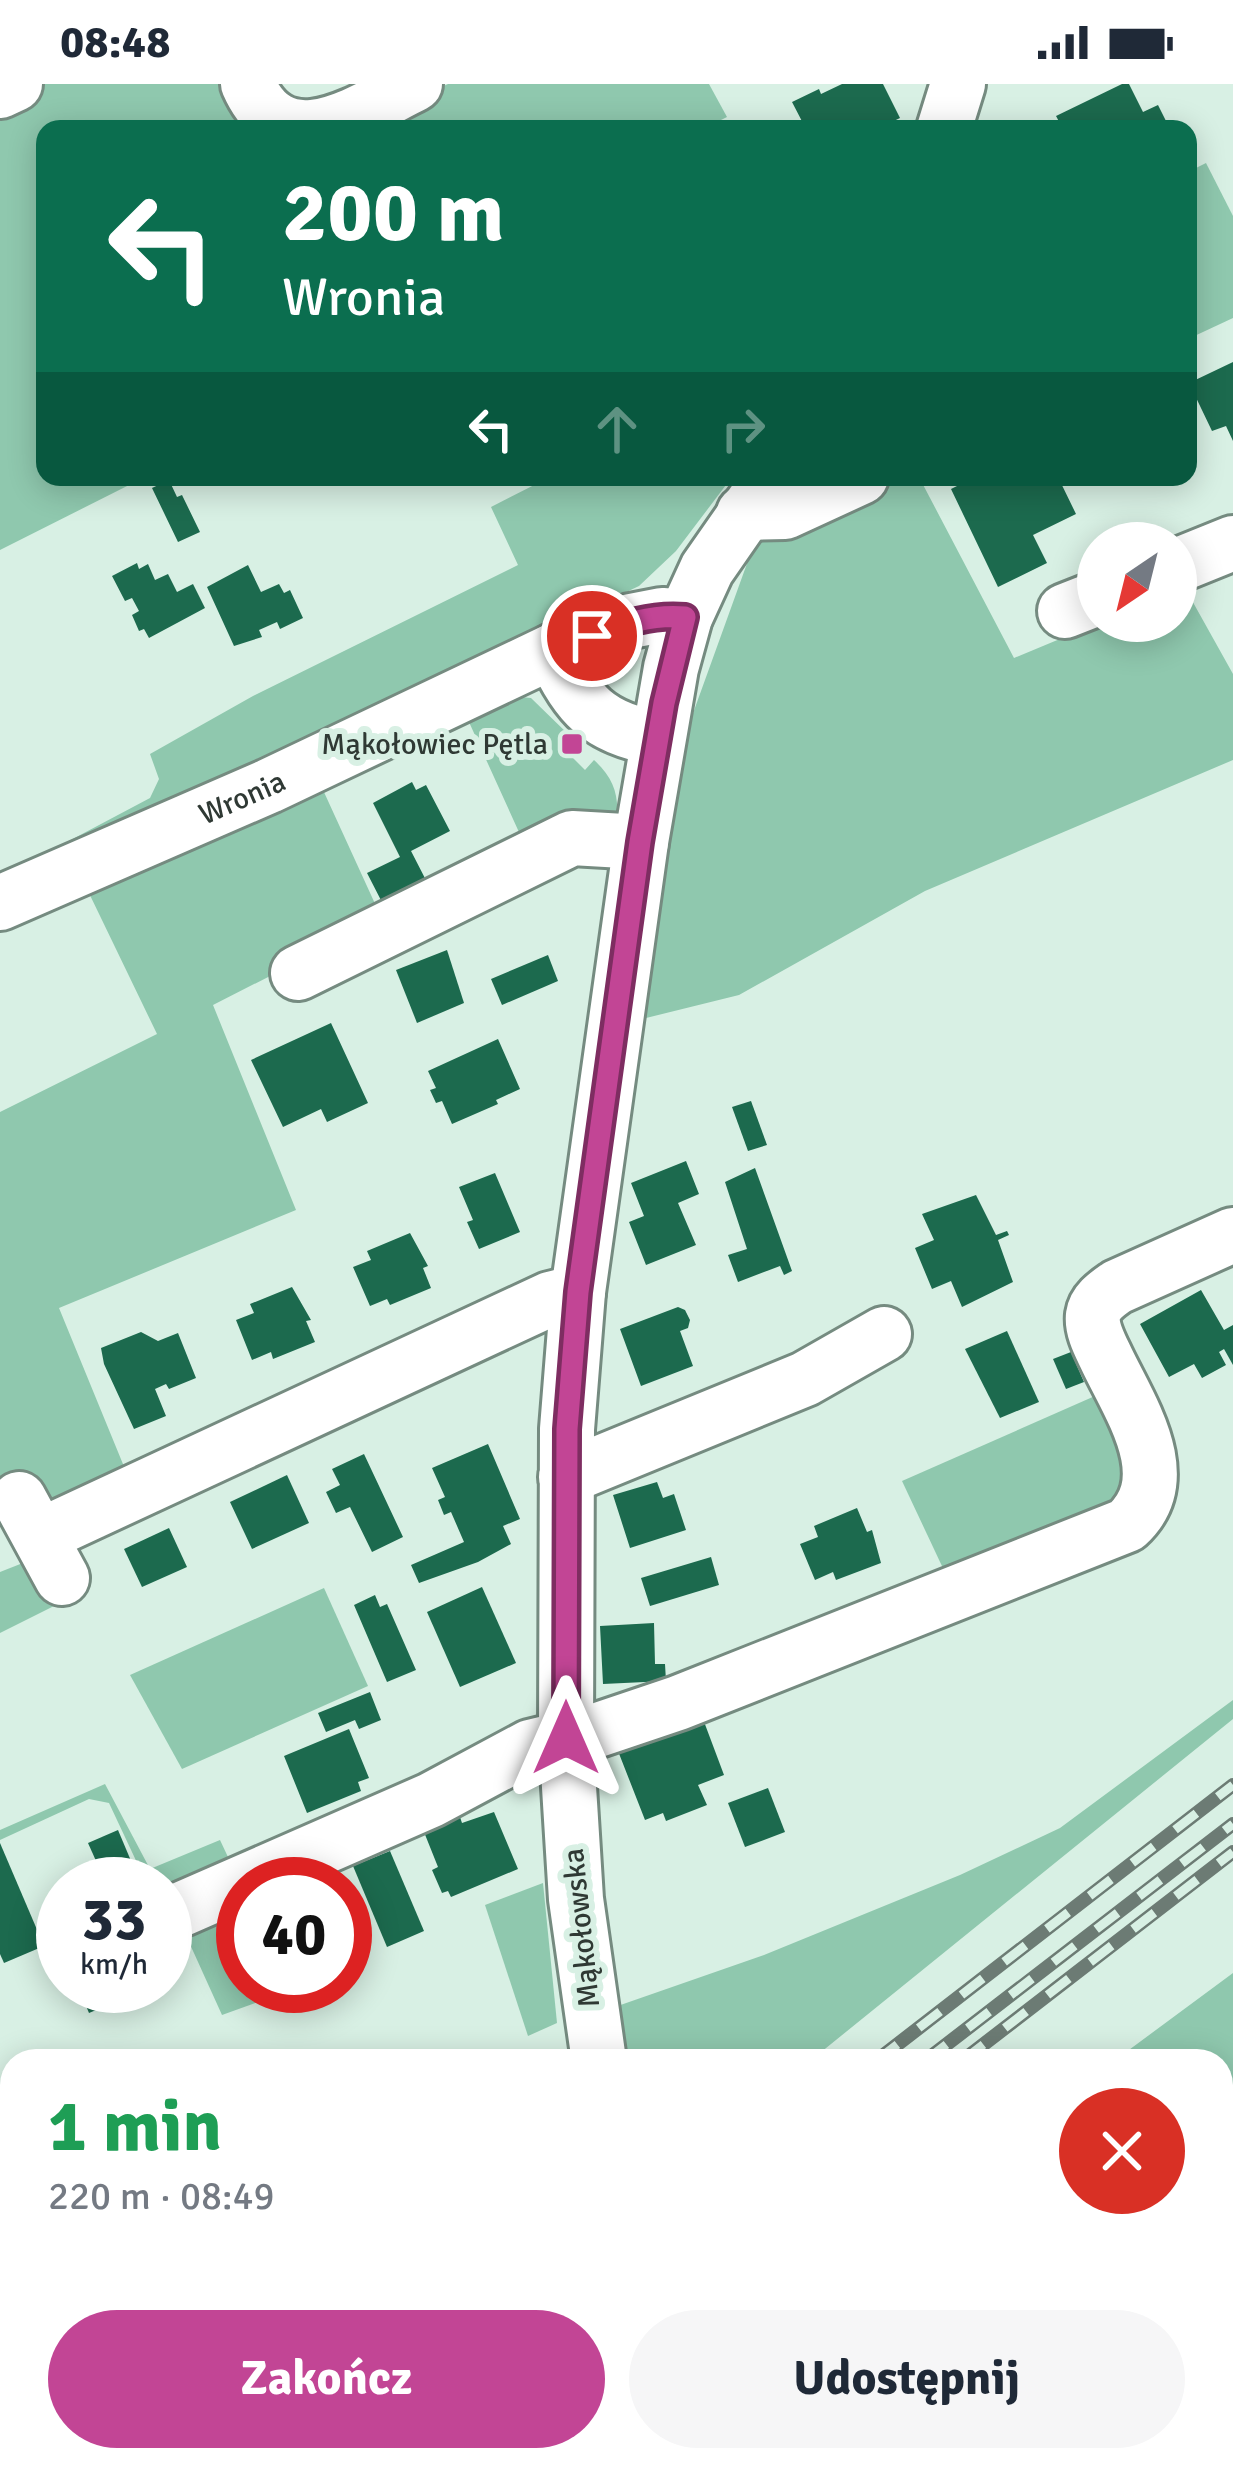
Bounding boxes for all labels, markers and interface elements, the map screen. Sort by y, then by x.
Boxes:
text: 08:48 [60,15,170,70]
text: 200 m [282,161,504,265]
icon: left [84,168,240,324]
text: Wronia [282,264,445,331]
icon: left [458,396,524,462]
icon: ahead [584,396,650,462]
icon: right [710,396,776,462]
north arrow [1077,522,1197,642]
map controls [1077,522,1197,642]
pin [541,585,643,687]
icon: arrive [559,603,625,669]
place label: Mąkołowiec Pętla [321,726,548,763]
marker: Mąkołowiec Pętla [559,731,585,757]
street label: Wronia [193,763,292,833]
position arrow [503,1675,629,1801]
street label: Mąkołowska [555,1846,608,2009]
speed limit sign: 40 [216,1857,372,2013]
text: 33 [82,1883,146,1957]
text: km/h [80,1946,148,1983]
text: 1 min [48,2082,222,2171]
button: close [1059,2088,1185,2214]
text: 220 m · 08:49 [48,2172,275,2220]
button: Zakończ [48,2310,605,2448]
button: Udostępnij [629,2310,1185,2448]

